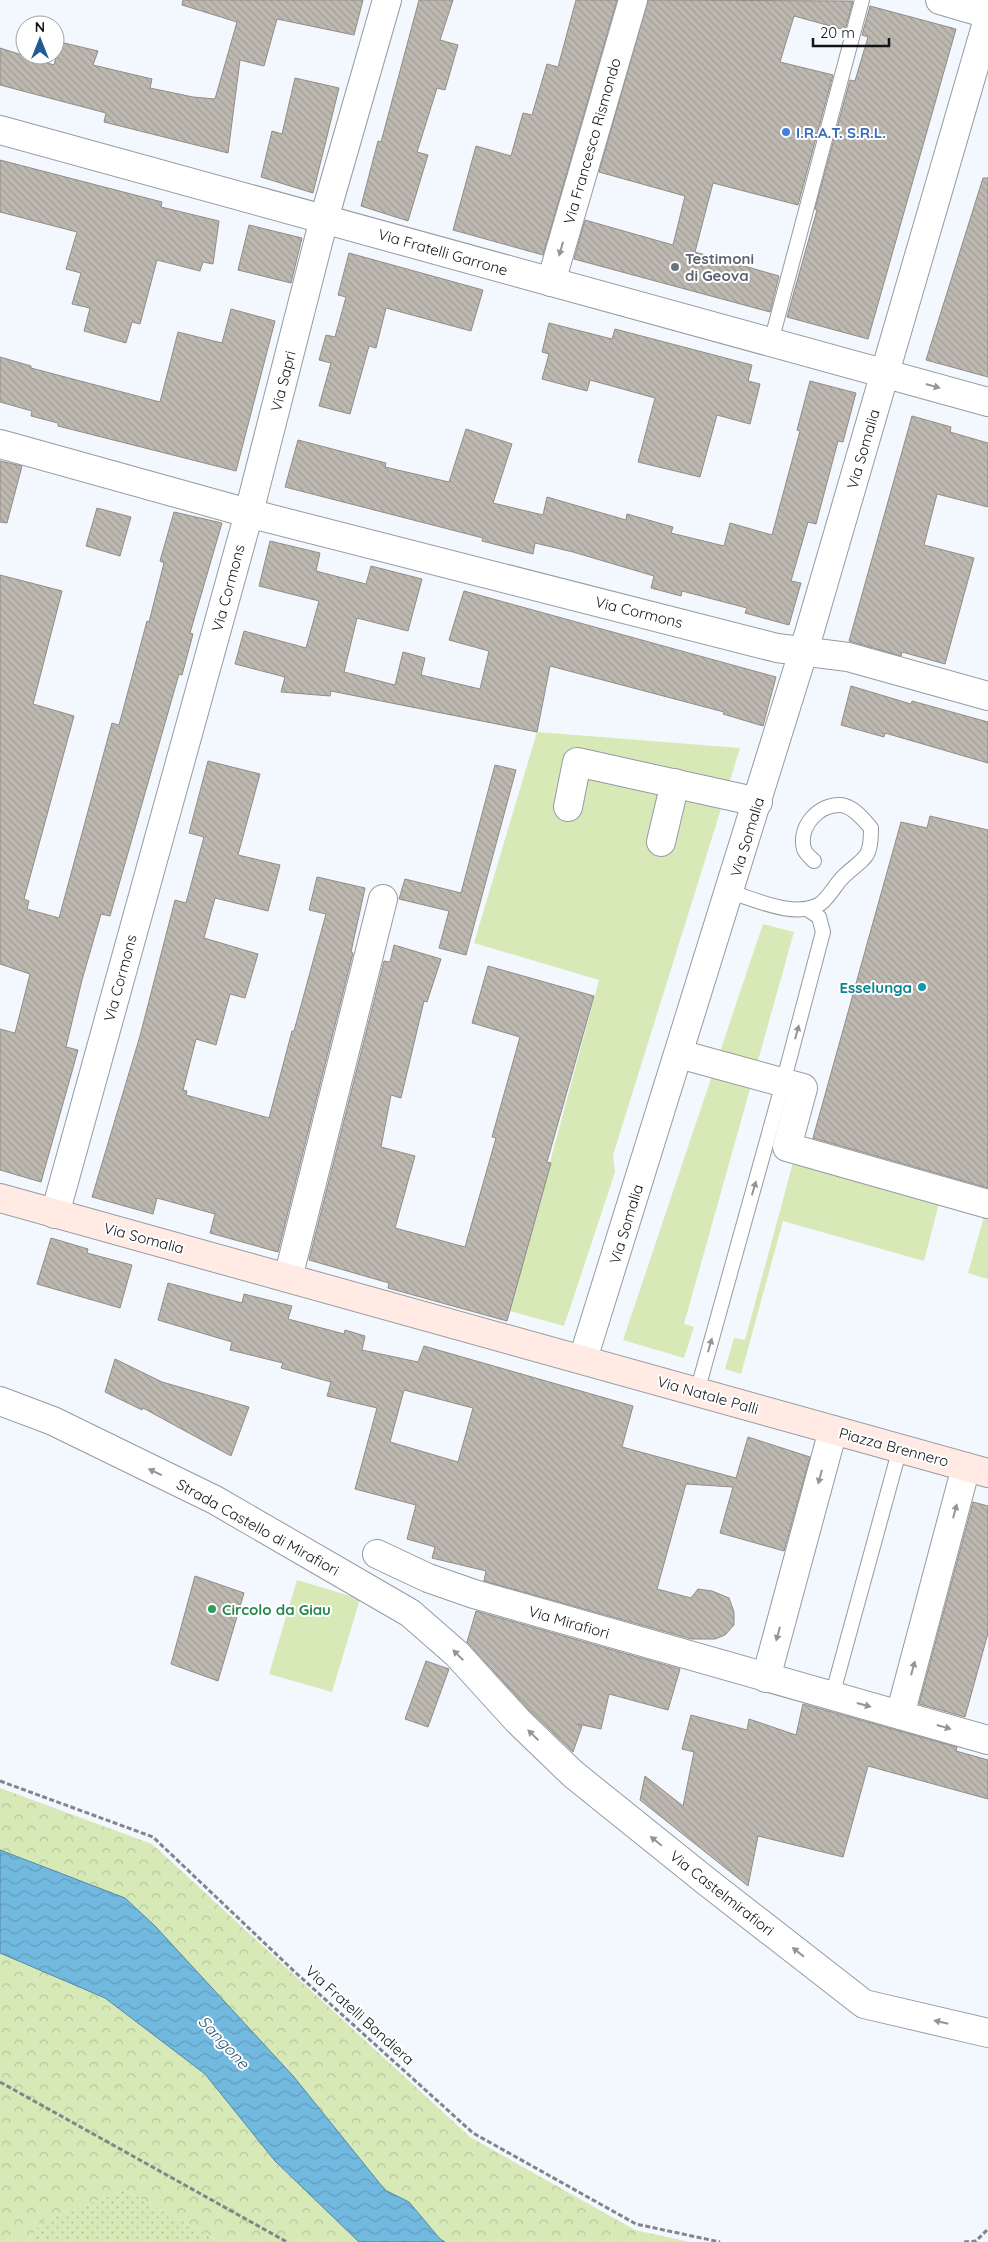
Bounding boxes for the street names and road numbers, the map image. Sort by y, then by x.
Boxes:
street label: Via Francesco Rismondo [559,56,625,226]
street label: Via Fratelli Garrone [376,224,510,280]
street label: Via Sapri [266,349,300,413]
street label: Via Somalia [843,407,883,491]
street label: Via Cormons [207,542,249,634]
street label: Via Cormons [593,592,685,632]
street label: Via Somalia [726,795,768,879]
street label: Via Cormons [99,932,141,1024]
street label: Via Somalia [605,1182,647,1266]
street label: Via Somalia [102,1218,186,1258]
street label: Via Natale Palli [655,1371,761,1419]
street label: Piazza Brennero [837,1423,951,1471]
street label: Strada Castello di Mirafiori [173,1474,343,1580]
street label: Via Mirafiori [526,1601,612,1643]
street label: Via Castelmirafiori [666,1846,778,1940]
street label: Via Fratelli Bandiera [302,1961,418,2069]

